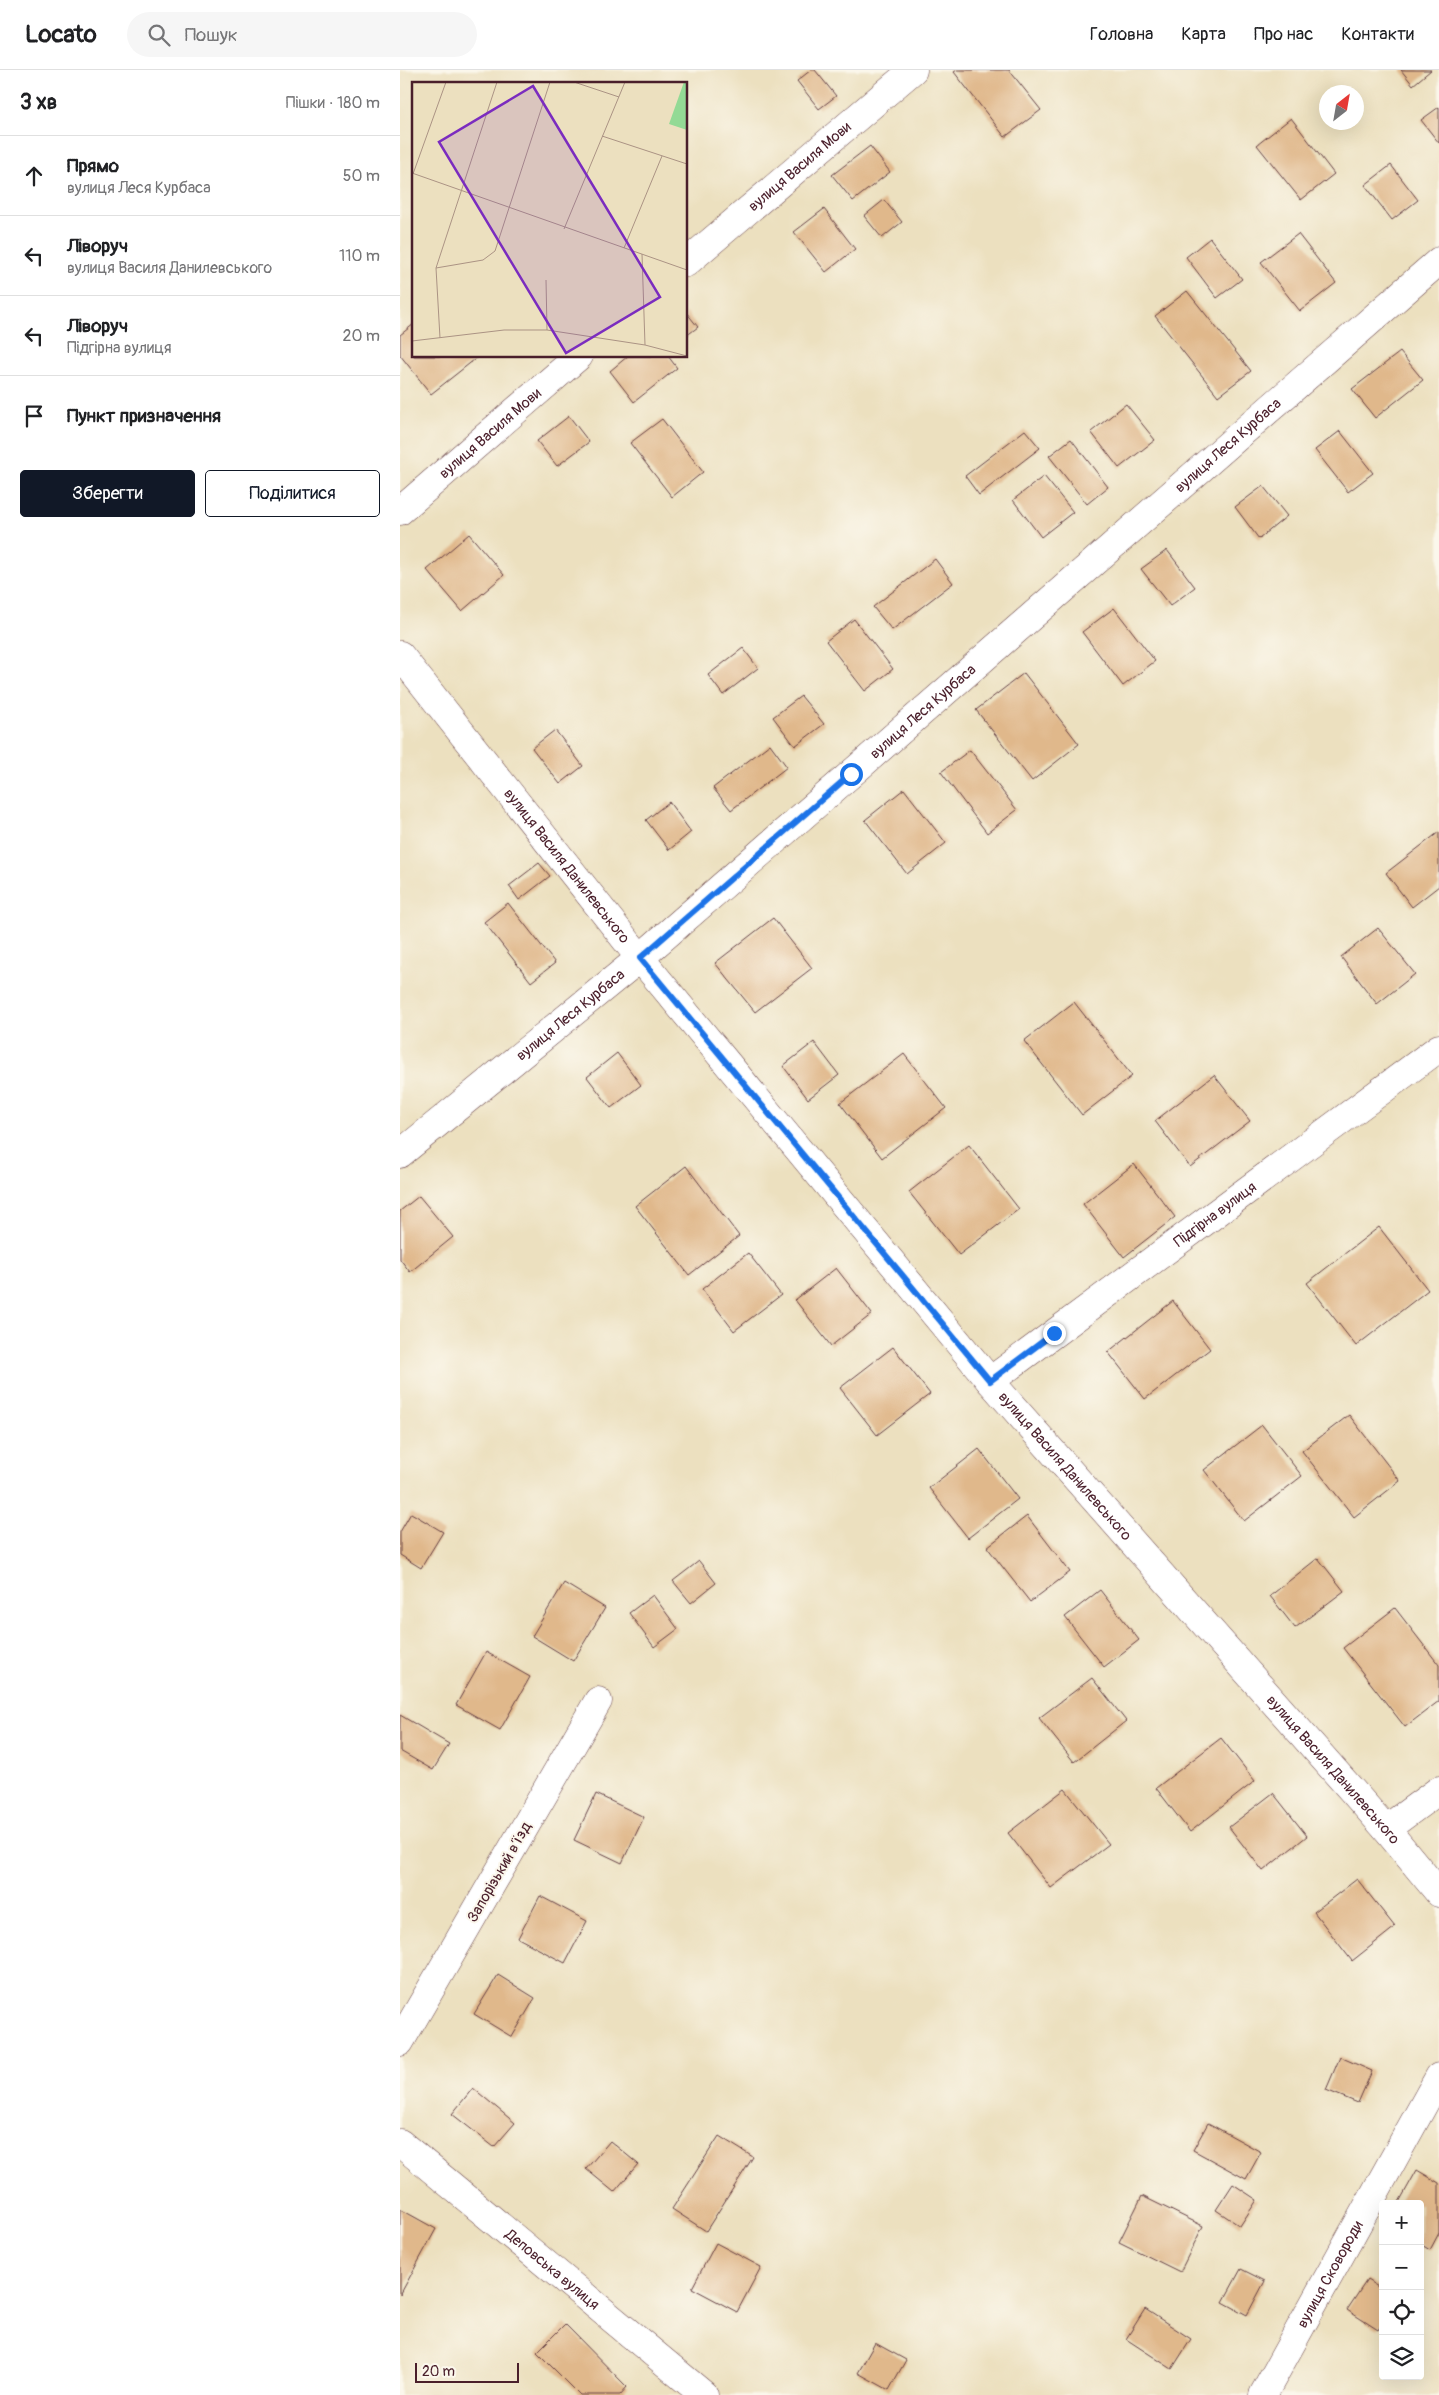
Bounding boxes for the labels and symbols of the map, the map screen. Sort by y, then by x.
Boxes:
inset map [412,82,688,358]
north arrow [1319,85,1364,130]
street label: вулиця Василя Мови [745,118,855,216]
street label: вулиця Василя Мови [435,384,546,483]
street label: вулиця Леся Курбаса [1171,394,1285,497]
street label: вулиця Леся Курбаса [866,660,980,763]
route start [840,763,863,786]
street label: вулиця Василя Данилевського [499,785,634,948]
street label: вулиця Леся Курбаса [512,965,629,1065]
street label: Підгірна вулиця [1170,1178,1260,1251]
route end [1043,1322,1066,1345]
street label: вулиця Василя Данилевського [994,1388,1136,1545]
street label: вулиця Василя Данилевського [1262,1691,1404,1848]
street label: Запорізький вʼїзд [463,1819,536,1926]
street label: вулиця Сковороди [1293,2217,1368,2331]
street label: Деповська вулиця [500,2224,603,2314]
scale bar [415,2360,519,2383]

